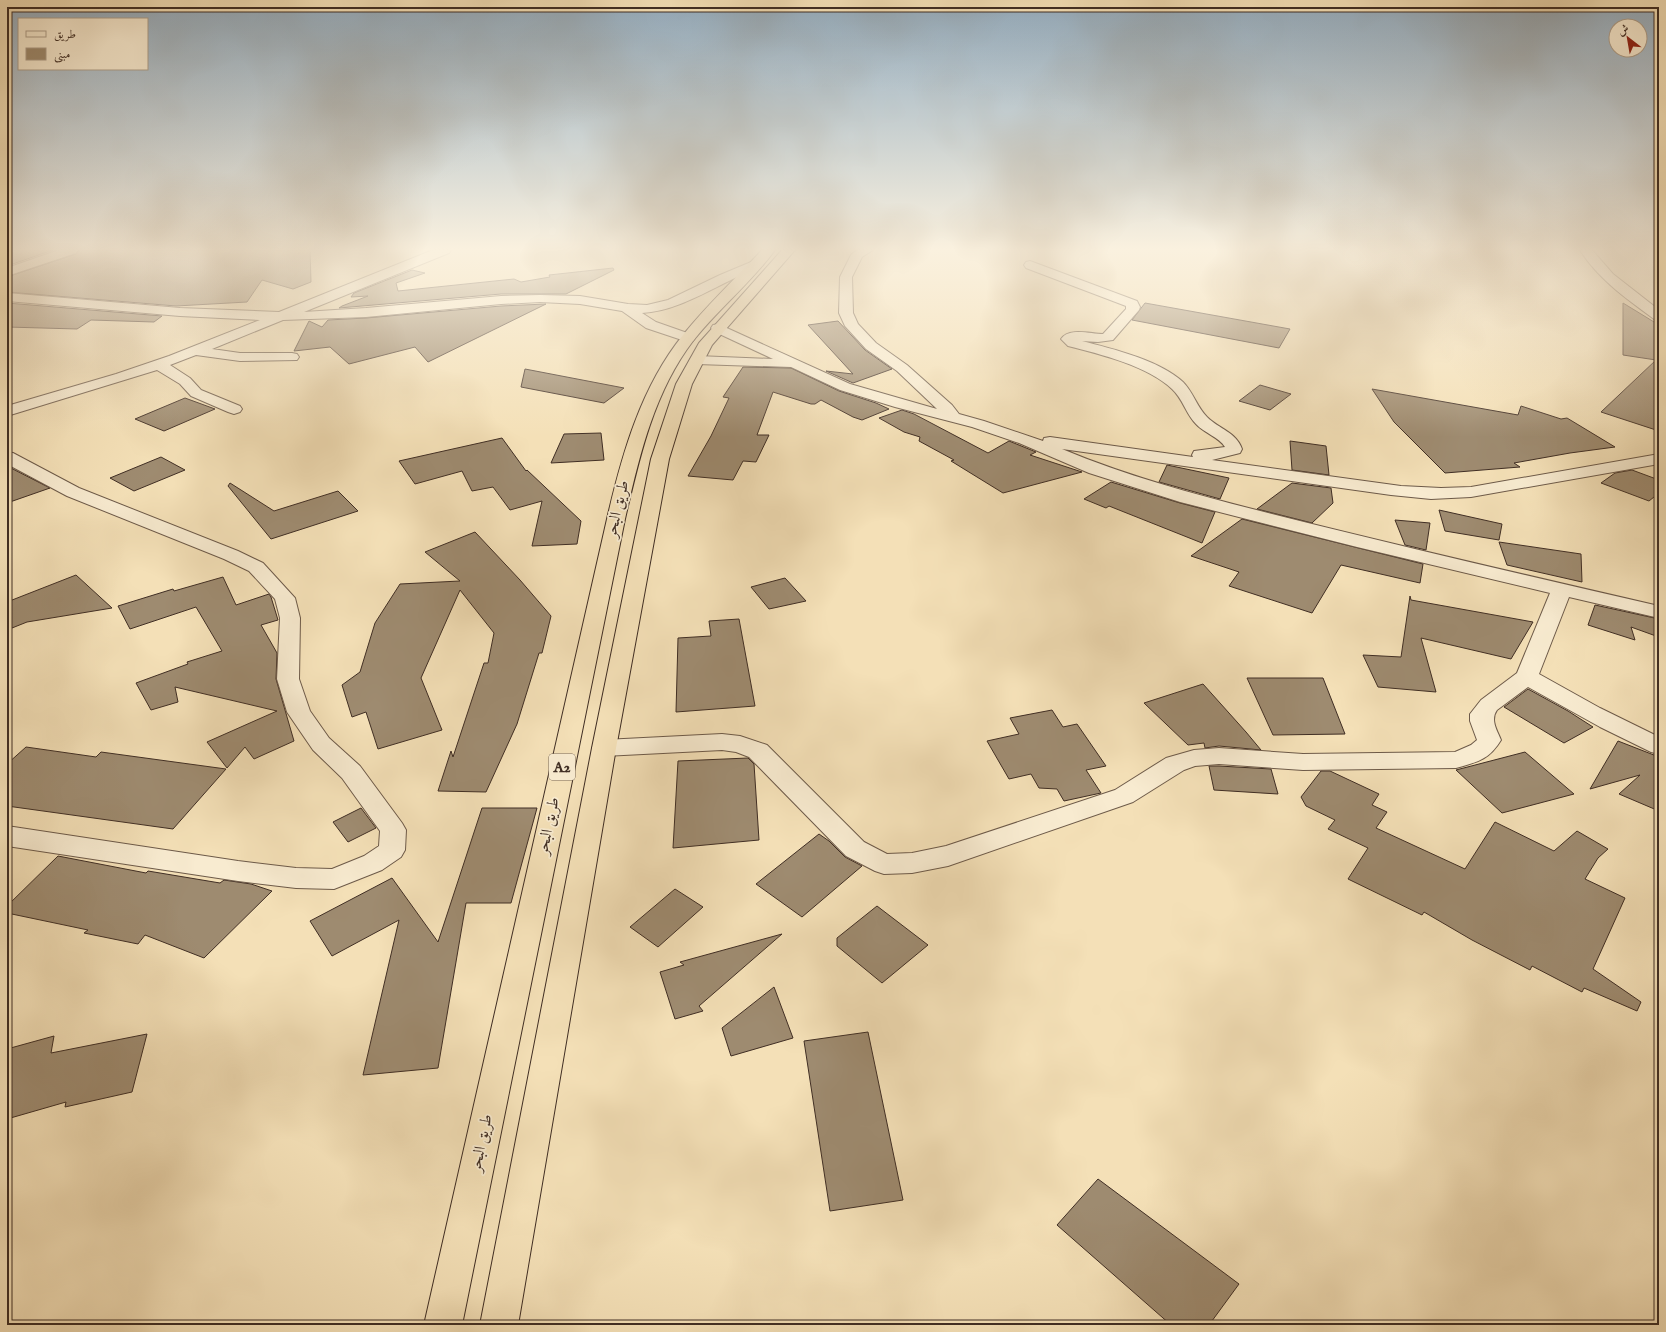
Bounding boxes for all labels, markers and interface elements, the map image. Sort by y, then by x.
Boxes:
legend [18,18,148,70]
north arrow [1608,18,1648,58]
text: ش [1615,21,1632,39]
text: طريق [54,27,76,42]
text: مبنى [54,47,70,63]
street label: طريق البحر [601,478,634,542]
road number: A2 [549,754,575,780]
street label: طريق البحر [533,795,565,858]
street label: طريق البحر [466,1112,498,1175]

